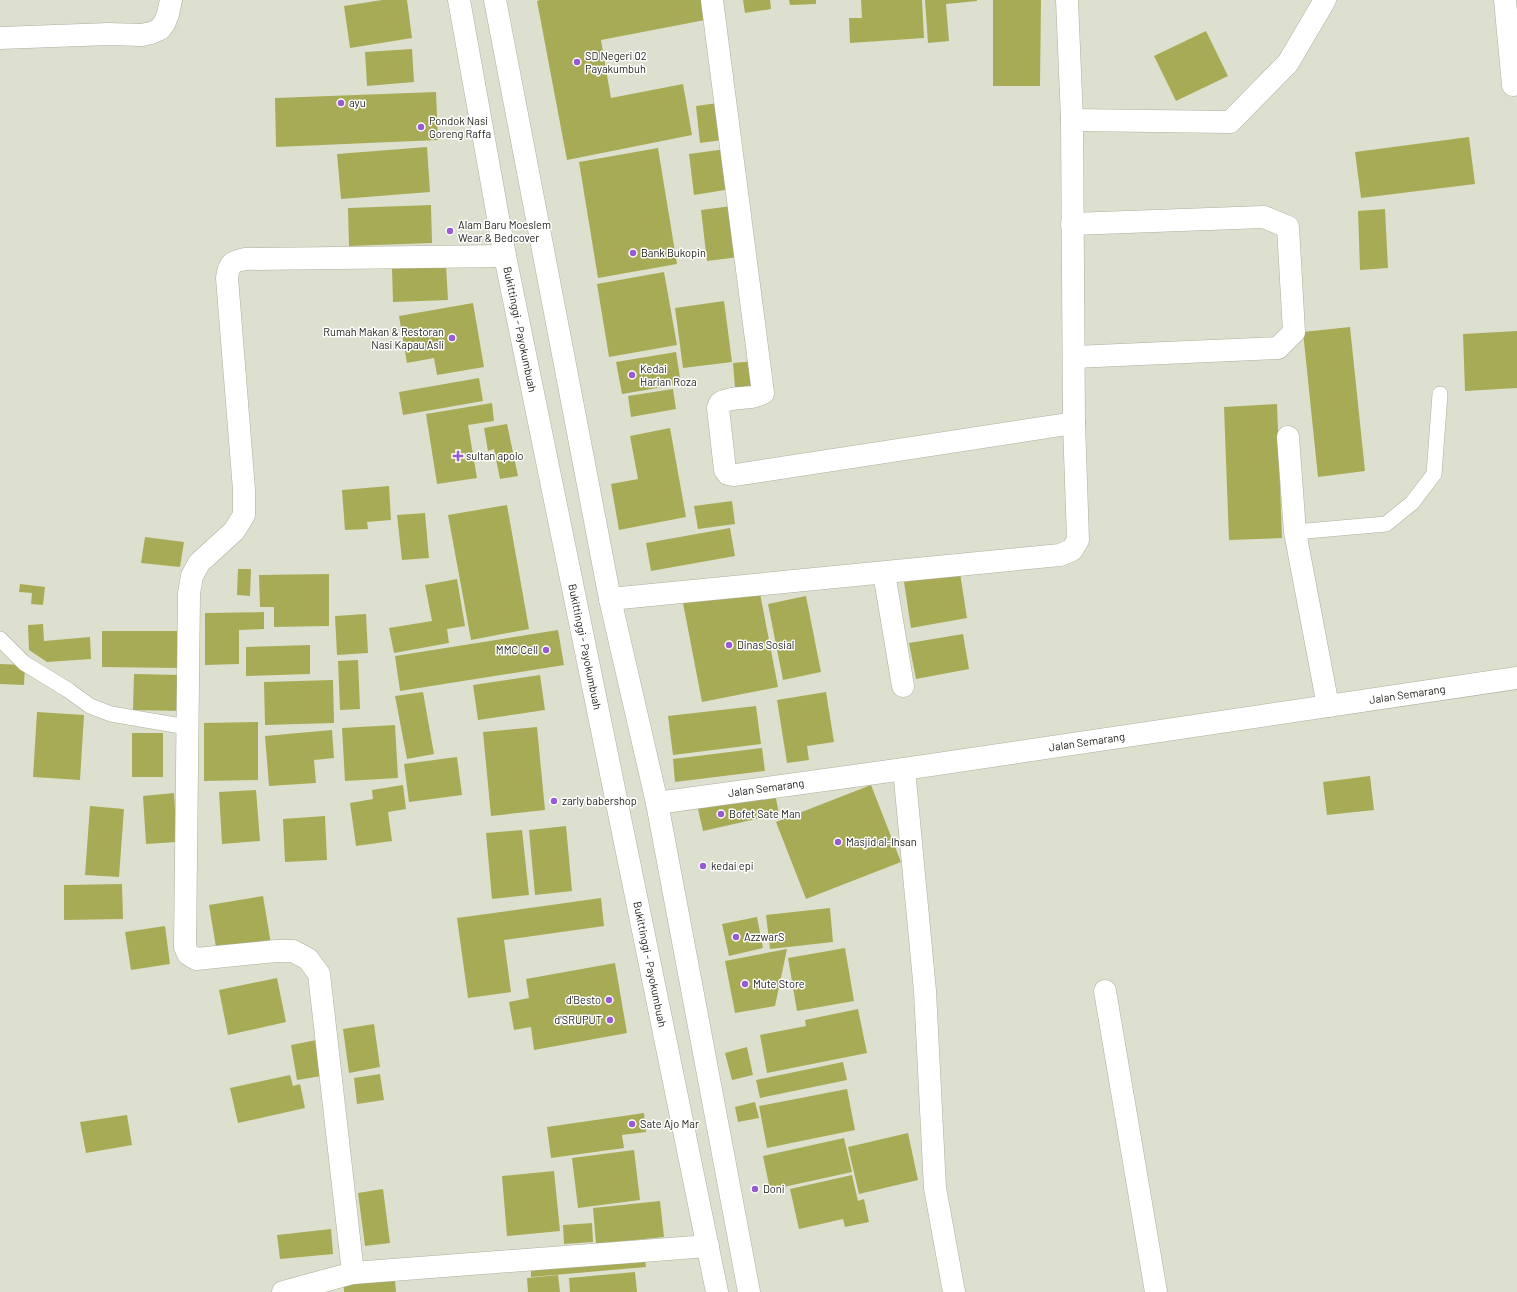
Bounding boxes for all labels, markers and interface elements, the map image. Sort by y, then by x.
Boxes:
place label: SD Negeri 02 Payakumbuh [585,49,647,75]
marker: SD Negeri 02 Payakumbuh [572,57,582,67]
place label: ayu [349,96,366,109]
marker: ayu [336,98,346,108]
place label: Pondok Nasi Goreng Raffa [429,114,491,140]
marker: Pondok Nasi Goreng Raffa [416,122,426,132]
place label: Alam Baru Moeslem Wear & Bedcover [458,218,551,244]
marker: Alam Baru Moeslem Wear & Bedcover [445,226,455,236]
place label: Bank Bukopin [641,246,706,259]
marker: Bank Bukopin [628,248,638,258]
street label: Bukittinggi - Payokumbuah [501,265,540,393]
place label: Rumah Makan & Restoran Nasi Kapau Asli [323,325,444,351]
marker: Rumah Makan & Restoran Nasi Kapau Asli [447,333,457,343]
place label: Kedai Harian Roza [640,362,697,388]
marker: Kedai Harian Roza [627,370,637,380]
place label: sultan apolo [466,449,524,462]
marker: sultan apolo [453,451,463,461]
street label: Bukittinggi - Payokumbuah [566,583,605,711]
place label: Dinas Sosial [737,638,794,651]
marker: Dinas Sosial [724,640,734,650]
place label: MMC Cell [496,643,538,656]
marker: MMC Cell [541,645,551,655]
street label: Jalan Semarang [1368,682,1446,706]
street label: Jalan Semarang [1048,729,1126,753]
street label: Jalan Semarang [727,776,805,799]
place label: zarly babershop [562,794,637,807]
marker: zarly babershop [549,796,559,806]
place label: Bofet Sate Man [729,807,801,820]
marker: Bofet Sate Man [716,809,726,819]
place label: Masjid al-Ihsan [846,835,917,848]
marker: Masjid al-Ihsan [833,837,843,847]
place label: kedai epi [711,859,754,872]
marker: kedai epi [698,861,708,871]
street label: Bukittinggi - Payokumbuah [631,900,670,1028]
place label: AzzwarS [744,930,784,943]
marker: AzzwarS [731,932,741,942]
place label: Mute Store [753,977,805,990]
marker: Mute Store [740,979,750,989]
place label: d'Besto [566,993,601,1006]
marker: d'Besto [604,995,614,1005]
place label: d'SRUPUT [554,1013,602,1026]
marker: d'SRUPUT [605,1015,615,1025]
place label: Sate Ajo Mar [640,1117,699,1130]
marker: Sate Ajo Mar [627,1119,637,1129]
place label: Doni [763,1182,785,1195]
marker: Doni [750,1184,760,1194]

